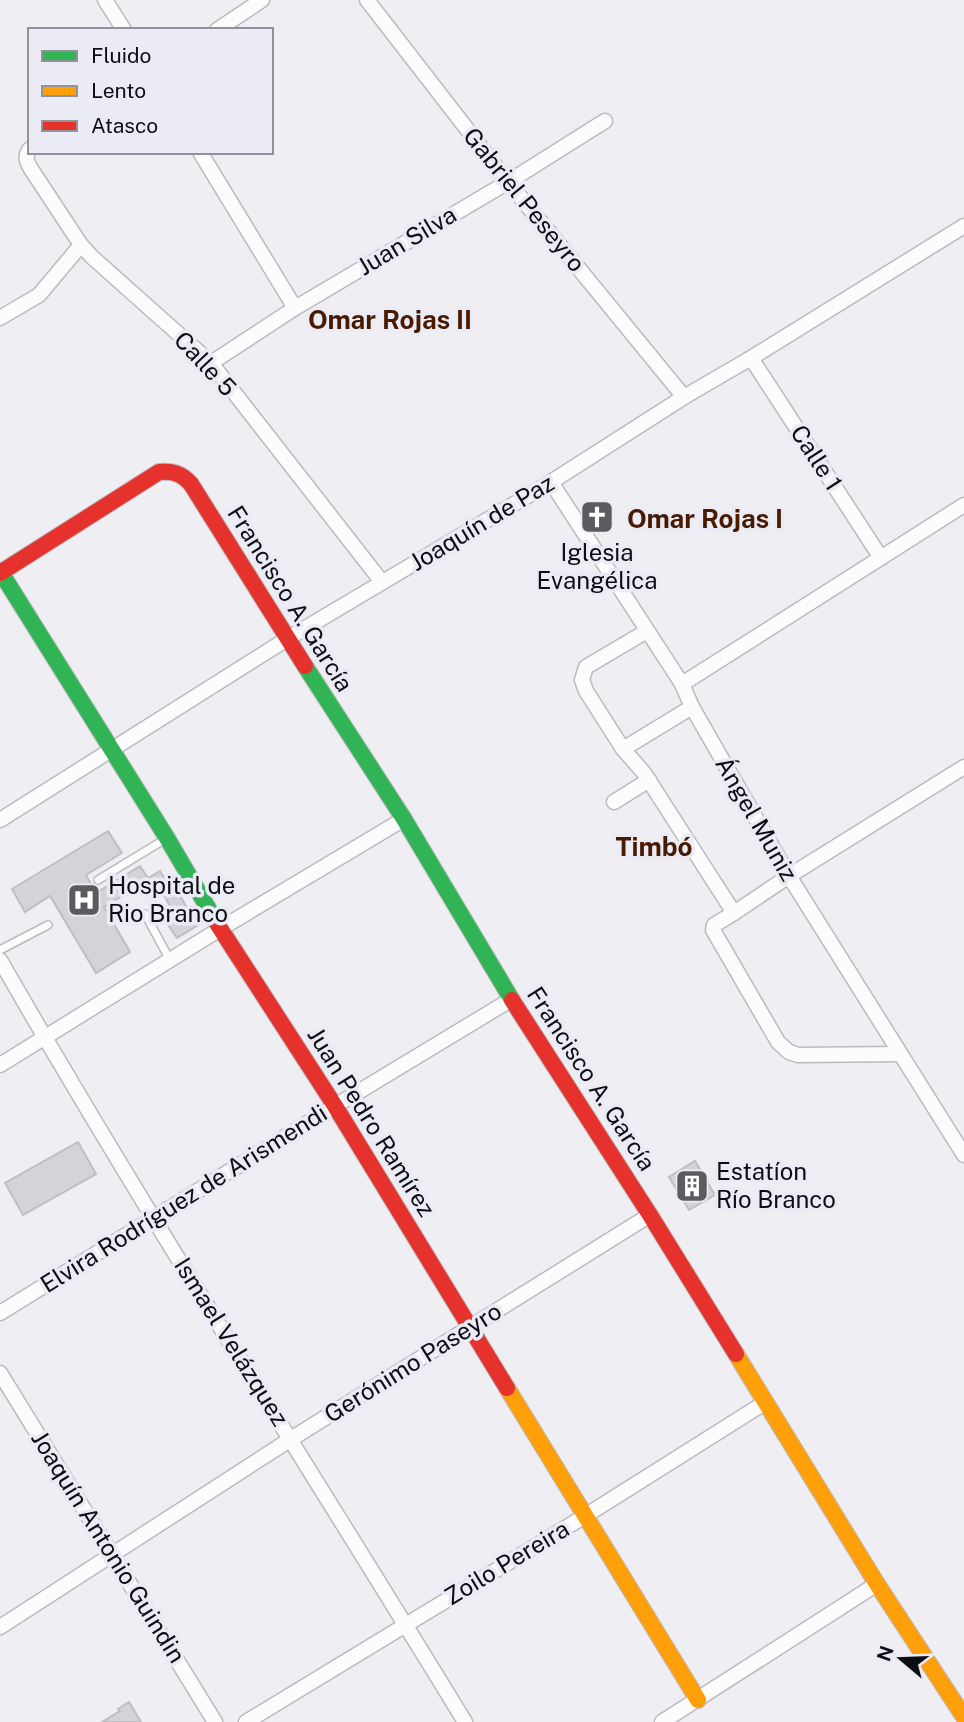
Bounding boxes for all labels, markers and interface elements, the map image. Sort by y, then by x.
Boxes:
legend [28,28,273,154]
text: Fluido [91,43,151,68]
text: Lento [91,78,146,103]
text: Atasco [91,113,158,138]
street label: Gabriel Peseyro [458,122,591,277]
street label: Juan Silva [352,200,461,281]
district label: Omar Rojas II [308,304,472,335]
street label: Calle 5 [169,325,243,401]
street label: Calle 1 [785,420,848,495]
street label: Joaquín de Paz [404,468,559,576]
church icon: Iglesia Evangélica [578,498,616,536]
street label: Francisco A. García [222,500,359,697]
district label: Omar Rojas I [627,503,783,534]
place label: Iglesia Evangélica [537,538,657,594]
street label: Ángel Muniz [710,751,804,886]
district label: Timbó [615,831,693,862]
place label: Hospital de Rio Branco [108,871,235,927]
hospital icon: Hospital de Rio Branco [65,881,103,919]
street label: Francisco A. García [522,981,662,1176]
street label: Juan Pedro Ramírez [302,1022,441,1221]
street label: Elvira Rodríguez de Arismendi [35,1098,332,1298]
place label: Estatíon Río Branco [716,1157,836,1213]
building icon: Estatíon Río Branco [673,1167,711,1205]
street label: Ismael Velázquez [169,1252,295,1431]
street label: Gerónimo Paseyro [319,1296,506,1428]
street label: Joaquín Antonio Guindin [26,1425,192,1668]
street label: Zoilo Pereira [439,1514,574,1610]
north arrow [866,1624,936,1694]
text: N [872,1643,898,1664]

